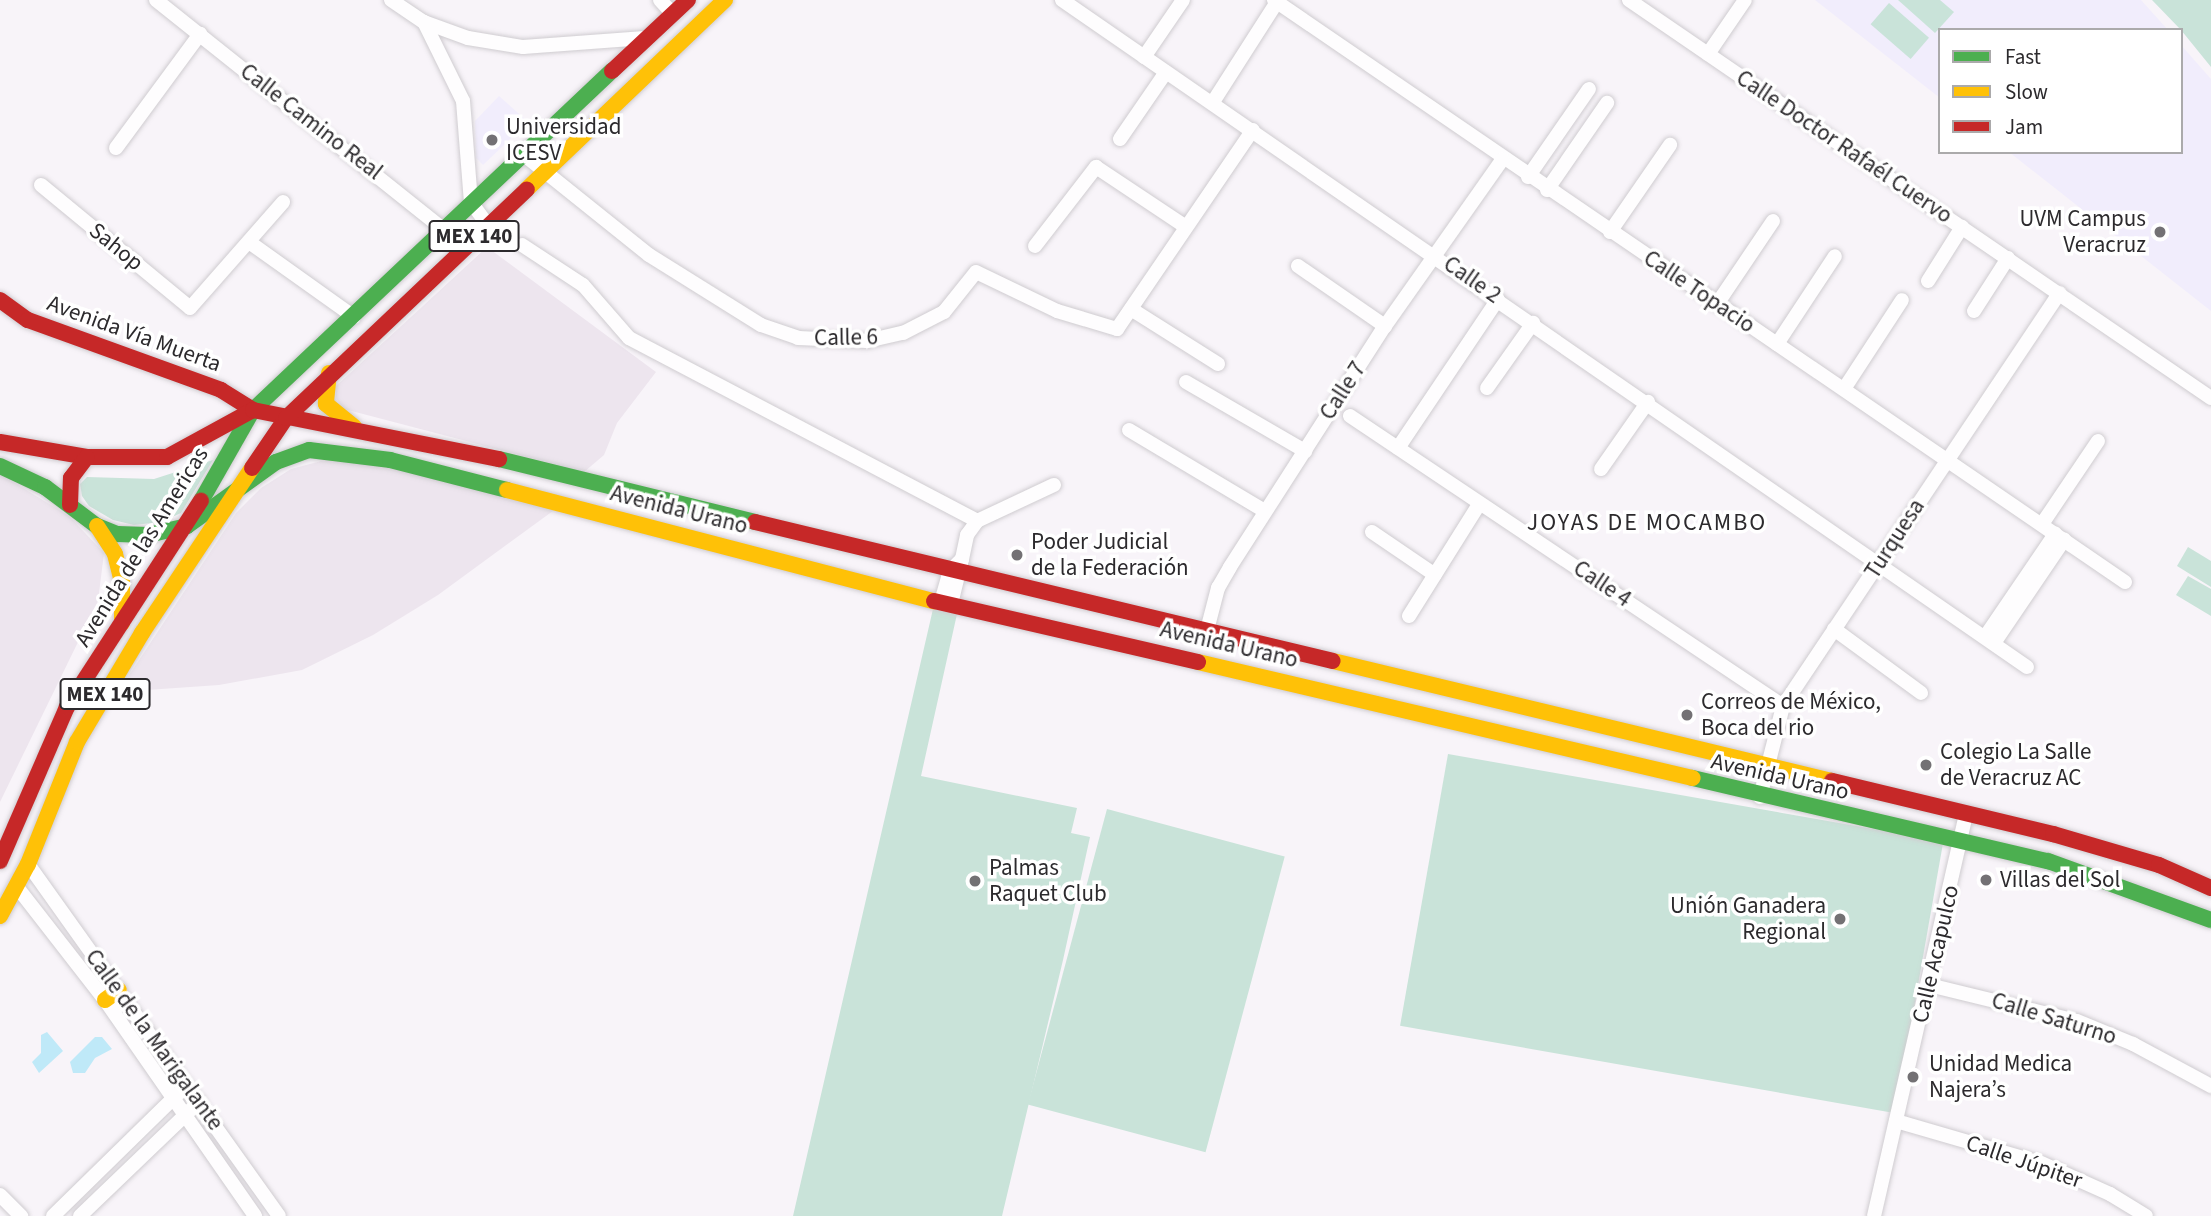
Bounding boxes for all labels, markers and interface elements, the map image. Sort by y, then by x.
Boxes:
legend [1938,28,2183,154]
text: Fast [2005,42,2041,72]
street label: Calle Camino Real [234,58,388,186]
street label: Calle Doctor Rafaél Cuervo [1731,64,1957,230]
text: Slow [2005,77,2048,107]
text: Jam [2005,112,2043,142]
place label: Universidad ICESV [506,113,621,167]
marker: Universidad ICESV [484,132,500,148]
place label: UVM Campus Veracruz [2019,205,2146,259]
street label: Sahop [83,217,149,277]
road number: MEX 140 [428,218,520,254]
marker: UVM Campus Veracruz [2152,224,2168,240]
street label: Calle Topacio [1638,245,1760,339]
street label: Calle 2 [1438,250,1506,310]
street label: Avenida Vía Muerta [43,290,225,378]
street label: Calle 6 [814,324,878,352]
street label: Calle 7 [1314,357,1372,425]
street label: Avenida de las Americas [69,442,215,652]
street label: Avenida Urano [608,480,750,540]
street label: Turquesa [1859,494,1931,584]
district label: JOYAS DE MOCAMBO [1529,509,1765,537]
place label: Poder Judicial de la Federación [1031,528,1189,582]
marker: Poder Judicial de la Federación [1009,547,1025,563]
street label: Calle 4 [1568,555,1636,613]
street label: Avenida Urano [1157,616,1301,674]
road number: MEX 140 [60,676,150,712]
place label: Correos de México, Boca del rio [1701,688,1881,742]
marker: Correos de México, Boca del rio [1679,707,1695,723]
place label: Colegio La Salle de Veracruz AC [1940,738,2091,792]
street label: Avenida Urano [1708,748,1852,806]
marker: Colegio La Salle de Veracruz AC [1918,757,1934,773]
place label: Palmas Raquet Club [989,854,1107,908]
place label: Villas del Sol [2000,866,2120,894]
marker: Villas del Sol [1978,872,1994,888]
marker: Palmas Raquet Club [967,873,983,889]
street label: Calle Acapulco [1907,882,1965,1026]
place label: Unión Ganadera Regional [1670,892,1826,946]
marker: Unión Ganadera Regional [1832,911,1848,927]
street label: Calle de la Marigalante [79,944,229,1136]
street label: Calle Saturno [1988,987,2120,1051]
place label: Unidad Medica Najera’s [1929,1050,2072,1104]
marker: Unidad Medica Najera’s [1903,1067,1923,1087]
street label: Calle Júpiter [1962,1129,2086,1195]

